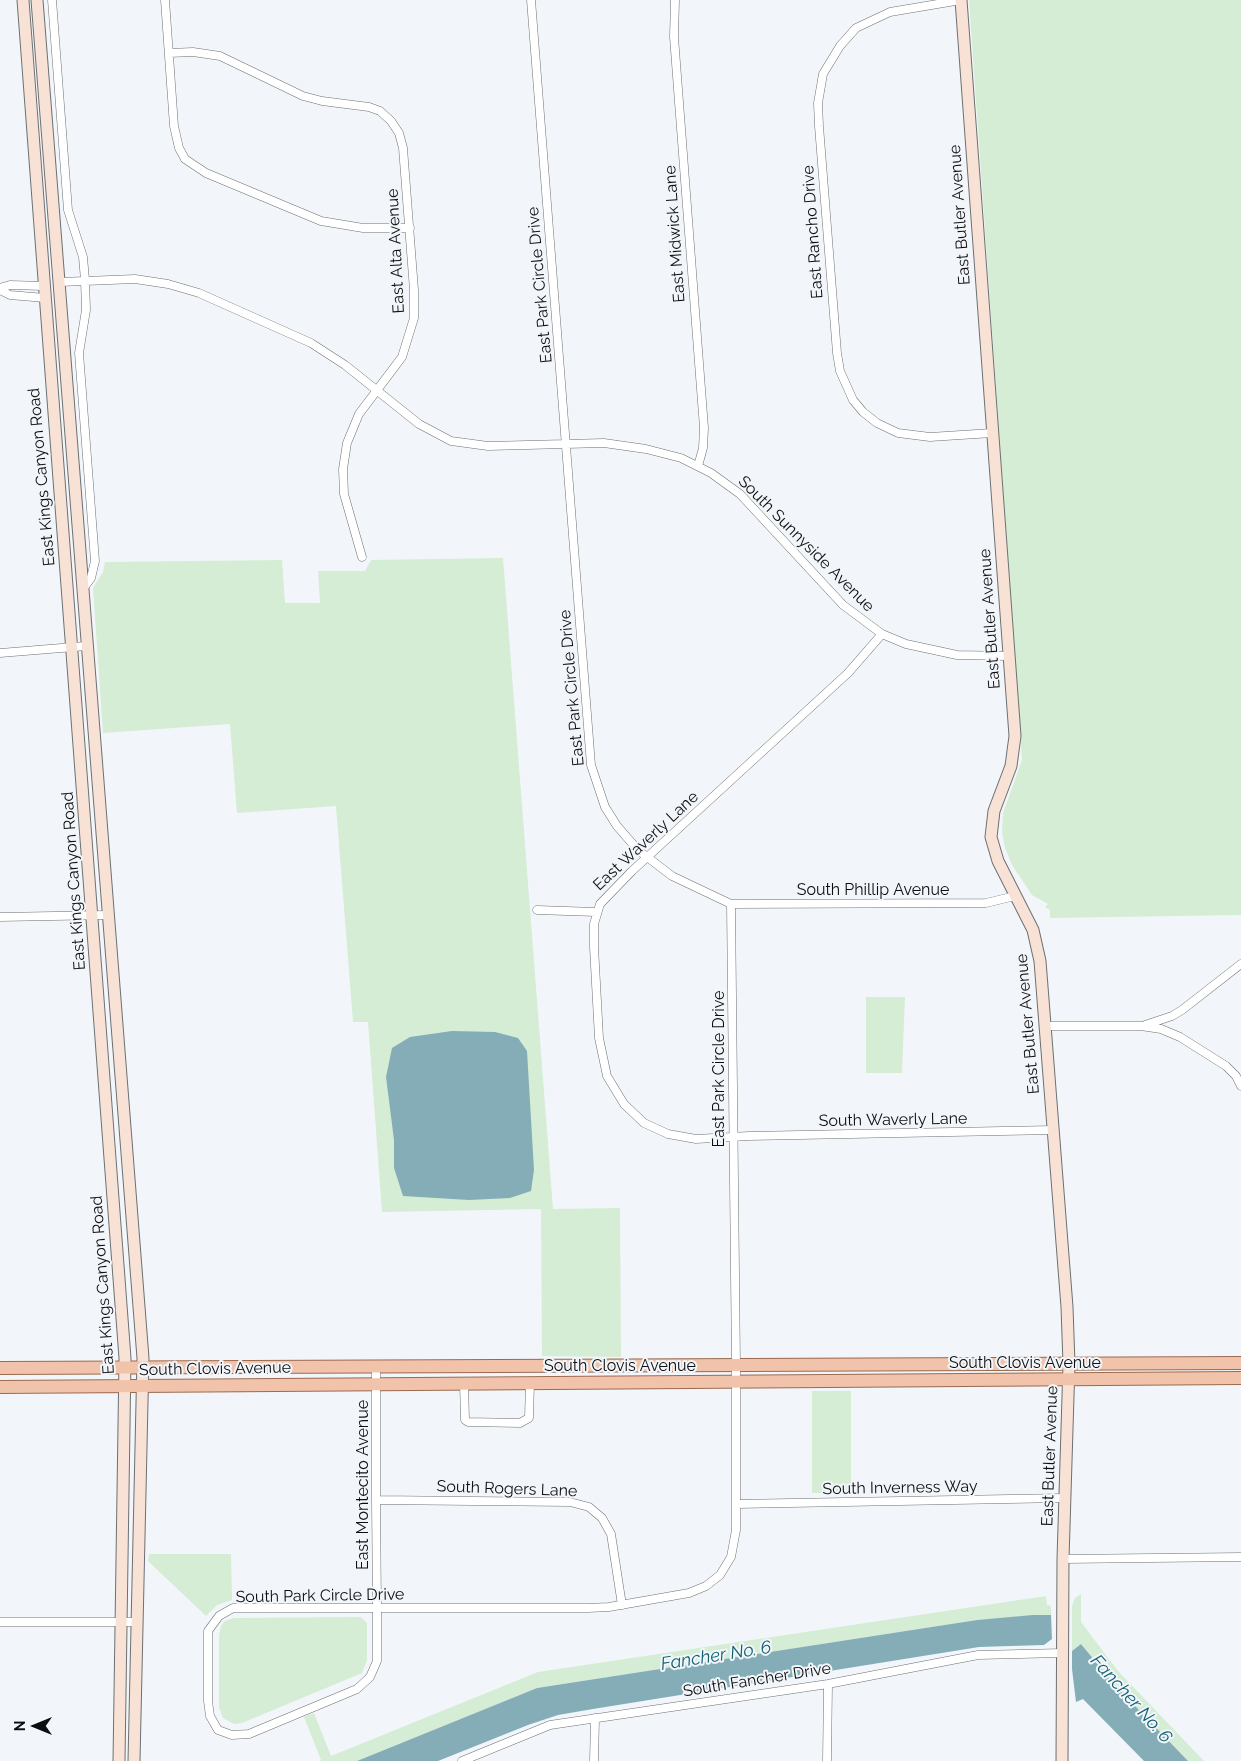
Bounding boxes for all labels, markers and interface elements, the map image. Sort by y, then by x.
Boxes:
street label: East Butler Avenue [946,144,974,286]
street label: East Midwick Lane [661,165,689,303]
street label: East Rancho Drive [799,165,827,299]
street label: East Alta Avenue [383,188,409,314]
street label: East Park Circle Drive [524,206,556,364]
street label: East Kings Canyon Road [25,387,59,567]
street label: South Sunnyside Avenue [734,472,878,616]
street label: East Butler Avenue [976,548,1004,690]
street label: East Park Circle Drive [556,609,588,767]
street label: East Waverly Lane [589,787,703,895]
street label: East Kings Canyon Road [58,791,90,971]
street label: South Phillip Avenue [797,880,949,900]
street label: East Butler Avenue [1012,953,1044,1095]
street label: East Park Circle Drive [709,991,729,1147]
street label: South Waverly Lane [818,1109,968,1131]
street label: East Kings Canyon Road [87,1195,119,1375]
street label: South Clovis Avenue [949,1353,1101,1373]
street label: South Clovis Avenue [544,1356,696,1376]
street label: South Clovis Avenue [139,1358,291,1380]
street label: East Butler Avenue [1038,1385,1062,1527]
street label: East Montecito Avenue [353,1400,373,1570]
street label: South Rogers Lane [436,1477,578,1501]
street label: South Inverness Way [822,1477,978,1499]
street label: South Park Circle Drive [235,1585,405,1607]
water label: Fancher No. 6 [659,1637,773,1675]
water label: Fancher No. 6 [1086,1650,1176,1748]
street label: South Fancher Drive [682,1659,832,1701]
north arrow [10,1701,60,1751]
text: N [12,1721,28,1731]

